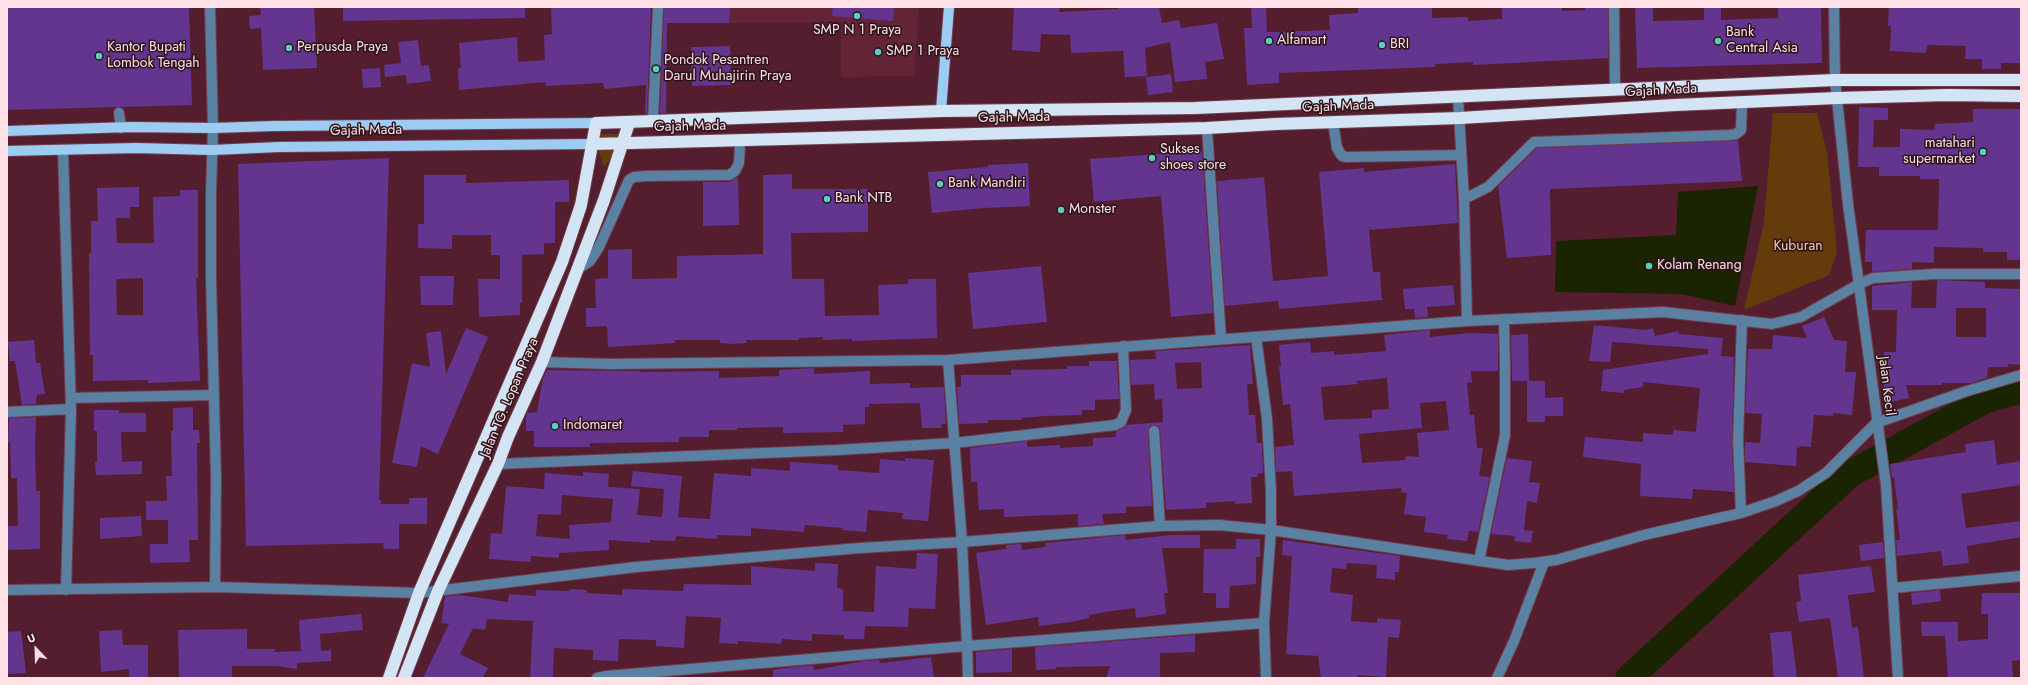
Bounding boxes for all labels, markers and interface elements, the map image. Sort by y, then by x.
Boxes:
marker: SMP N 1 Praya [852,11,862,21]
place label: SMP N 1 Praya [813,23,901,39]
place label: Bank Central Asia [1726,25,1798,58]
place label: Alfamart [1277,33,1326,49]
marker: Alfamart [1264,36,1274,46]
marker: Bank Central Asia [1713,36,1723,46]
place label: BRI [1390,37,1409,53]
place label: Kantor Bupati Lombok Tengah [107,40,200,72]
place label: Perpusda Praya [297,40,388,56]
marker: BRI [1377,40,1387,50]
marker: Perpusda Praya [284,43,294,53]
place label: SMP 1 Praya [886,44,959,60]
marker: SMP 1 Praya [873,47,883,57]
marker: Kantor Bupati Lombok Tengah [94,51,104,61]
place label: Pondok Pesantren Darul Muhajirin Praya [664,53,791,86]
marker: Pondok Pesantren Darul Muhajirin Praya [651,64,661,74]
street label: Gajah Mada [1625,81,1697,101]
street label: Gajah Mada [1302,97,1374,117]
street label: Gajah Mada [978,109,1050,127]
street label: Gajah Mada [654,118,726,136]
street label: Gajah Mada [330,122,402,140]
place label: matahari supermarket [1903,136,1975,168]
place label: Sukses shoes store [1160,142,1226,174]
marker: matahari supermarket [1978,147,1988,157]
marker: Sukses shoes store [1147,153,1157,163]
place label: Bank Mandiri [948,176,1026,192]
marker: Bank Mandiri [935,179,945,189]
place label: Bank NTB [835,191,892,207]
marker: Bank NTB [822,194,832,204]
place label: Monster [1069,202,1116,218]
marker: Monster [1056,205,1066,215]
park label: Kuburan [1773,239,1823,255]
place label: Kolam Renang [1657,258,1742,274]
marker: Kolam Renang [1644,261,1654,271]
street label: Jalan TG. Lopan Praya [477,336,543,460]
street label: Jalan Kecil [1874,355,1898,417]
place label: Indomaret [563,418,622,434]
marker: Indomaret [550,421,560,431]
north arrow [16,629,56,669]
text: U [25,629,38,647]

